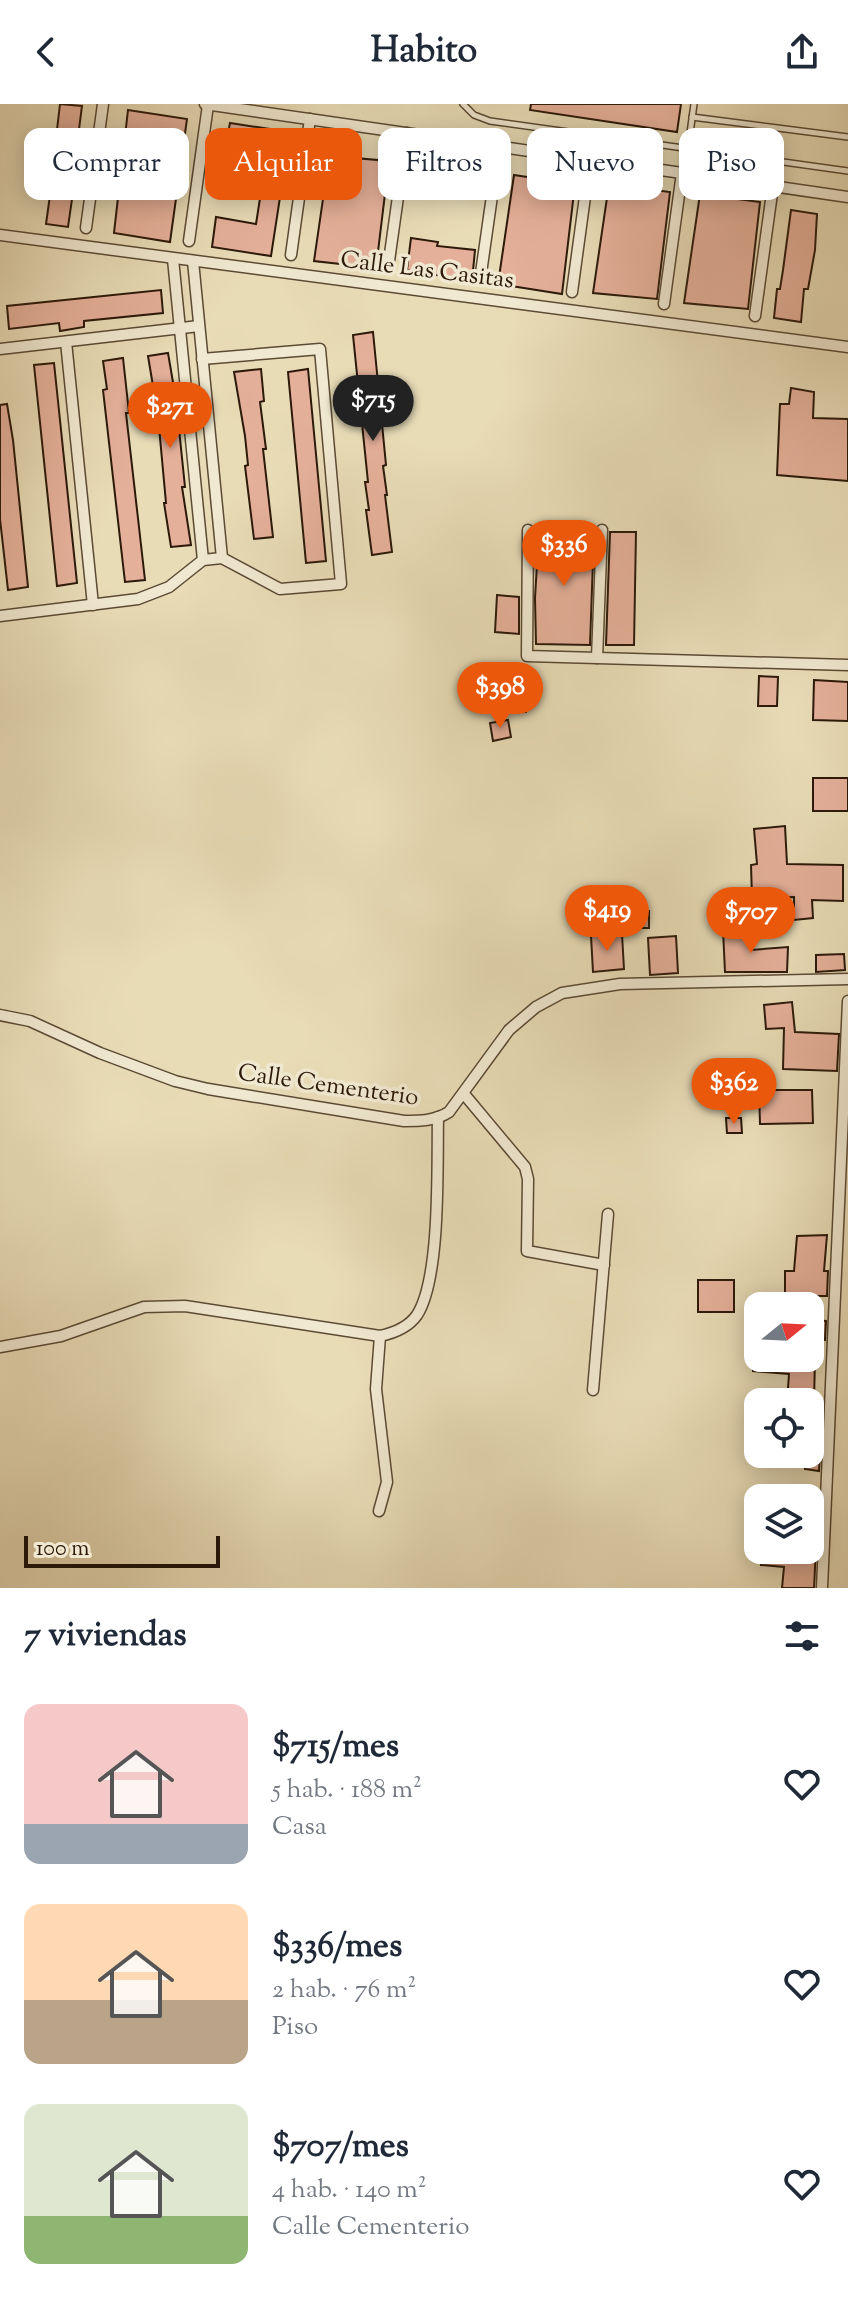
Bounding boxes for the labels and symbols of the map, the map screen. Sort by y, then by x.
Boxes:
street label: Calle Las Casitas [338,243,516,299]
pin: $715 [326,375,420,443]
pin: $271 [123,382,217,450]
pin: $336 [517,520,611,588]
pin: $398 [453,662,547,730]
pin: $419 [560,885,654,953]
pin: $707 [704,887,798,955]
street label: Calle Cementerio [235,1056,421,1116]
pin: $362 [687,1058,781,1126]
north arrow [744,1292,824,1372]
scale bar [24,1532,220,1568]

